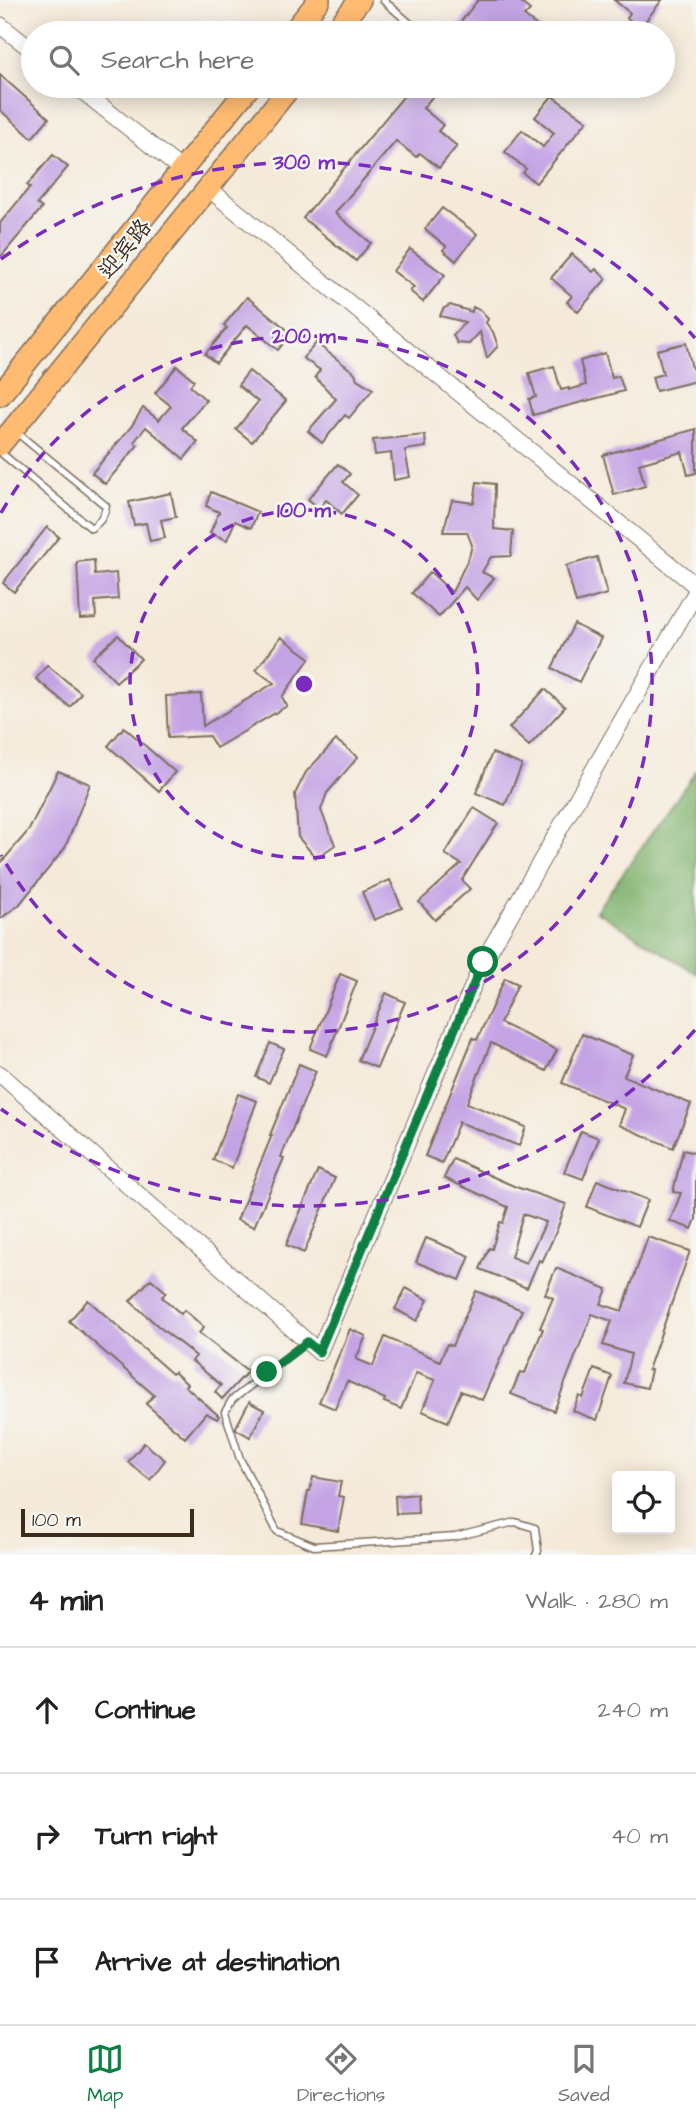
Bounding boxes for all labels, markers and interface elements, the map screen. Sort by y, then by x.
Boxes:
search box [21,21,675,98]
icon: search [45,41,83,79]
text: Search here [101,42,254,78]
text: 300 m [272,148,336,177]
street label: 迎宾路 [91,212,159,286]
text: 200 m [271,322,336,351]
text: 100 m [277,496,332,525]
centre of rings [292,672,316,696]
route start [467,946,498,977]
route end [251,1356,282,1387]
map controls [612,1471,675,1534]
button: locate [612,1471,675,1534]
scale bar [21,1506,194,1538]
text: 100 m [32,1507,81,1534]
text: 4 min [28,1580,103,1622]
text: Walk · 280 m [526,1585,668,1617]
icon: ahead [28,1691,66,1729]
text: Continue [95,1692,196,1728]
text: 240 m [598,1694,668,1726]
icon: right [28,1817,66,1855]
text: Turn right [95,1818,217,1854]
text: 40 m [611,1820,668,1852]
icon: arrive [28,1943,66,1981]
text: Arrive at destination [95,1944,340,1980]
tab: Map [86,2040,124,2109]
tab: Directions [297,2040,385,2109]
tab: Saved [558,2040,610,2109]

